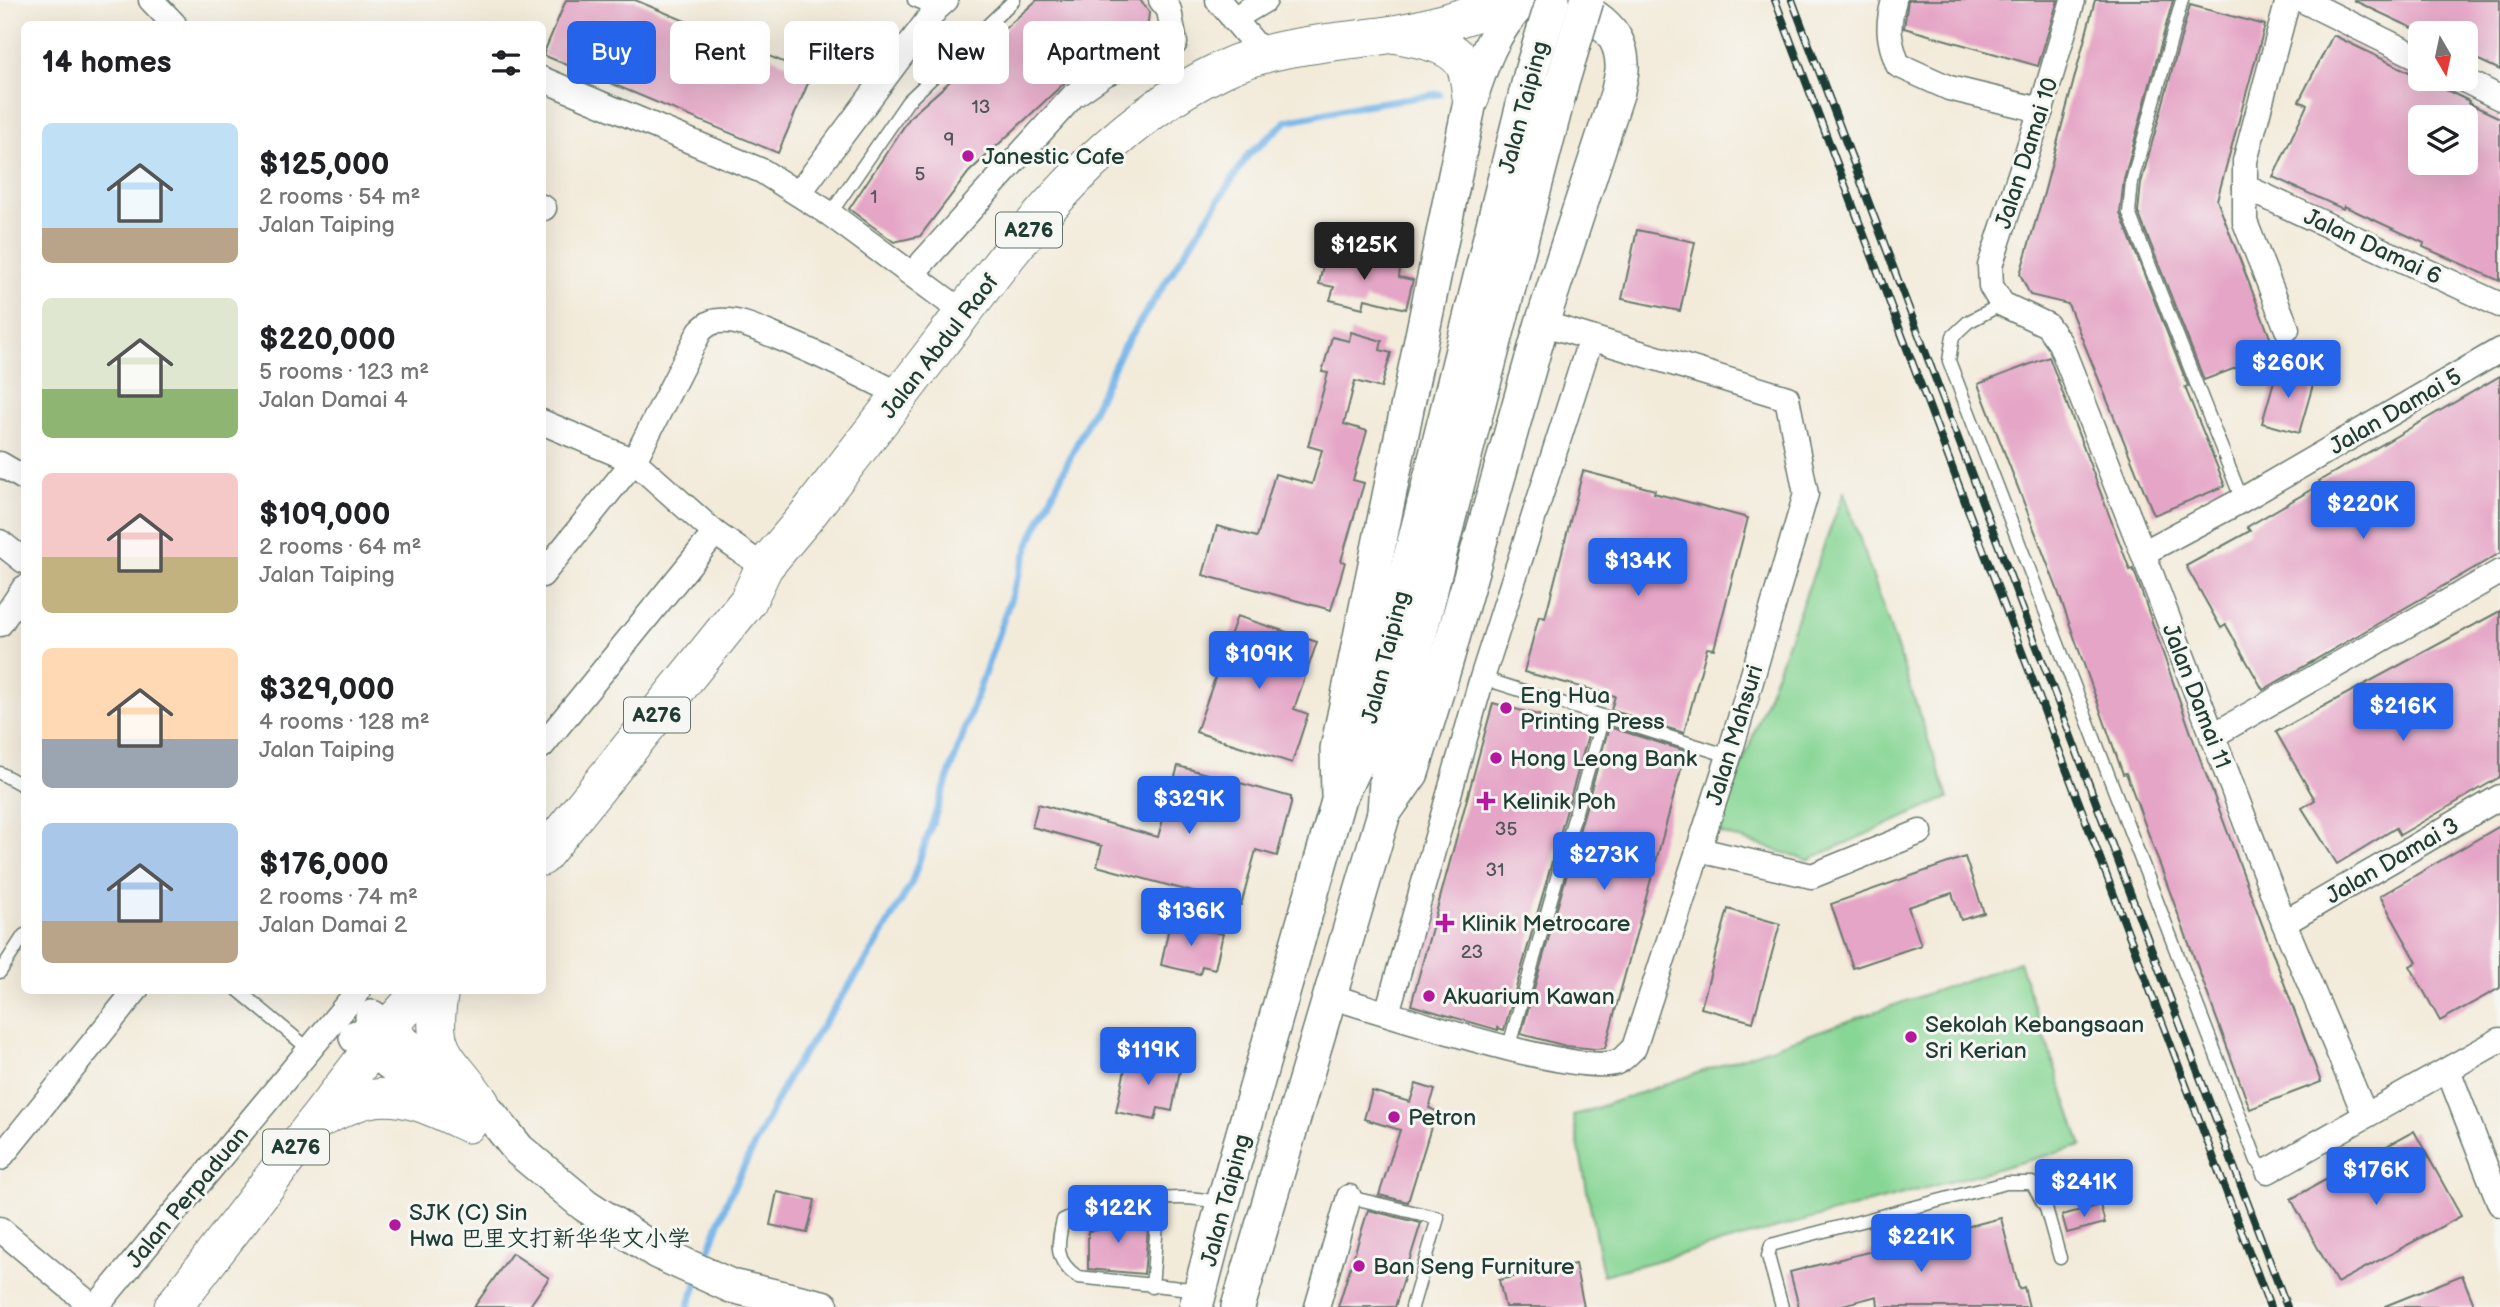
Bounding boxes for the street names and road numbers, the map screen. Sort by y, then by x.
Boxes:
street label: Jalan Taiping [1493,38,1555,176]
street label: Jalan Damai 10 [1989,74,2065,232]
street label: Jalan Damai 6 [2299,203,2446,291]
road number: A276 [996,212,1062,247]
street label: Jalan Abdul Raof [875,269,1005,424]
street label: Jalan Damai 5 [2324,363,2467,461]
street label: Jalan Taiping [1356,588,1416,727]
street label: Jalan Damai 11 [2156,620,2236,773]
street label: Jalan Mahsuri [1700,662,1770,809]
road number: A276 [624,698,690,732]
street label: Jalan Damai 3 [2321,811,2464,910]
street label: Jalan Perpaduan [121,1121,255,1274]
road number: A276 [263,1130,329,1164]
street label: Jalan Taiping [1195,1131,1257,1269]

